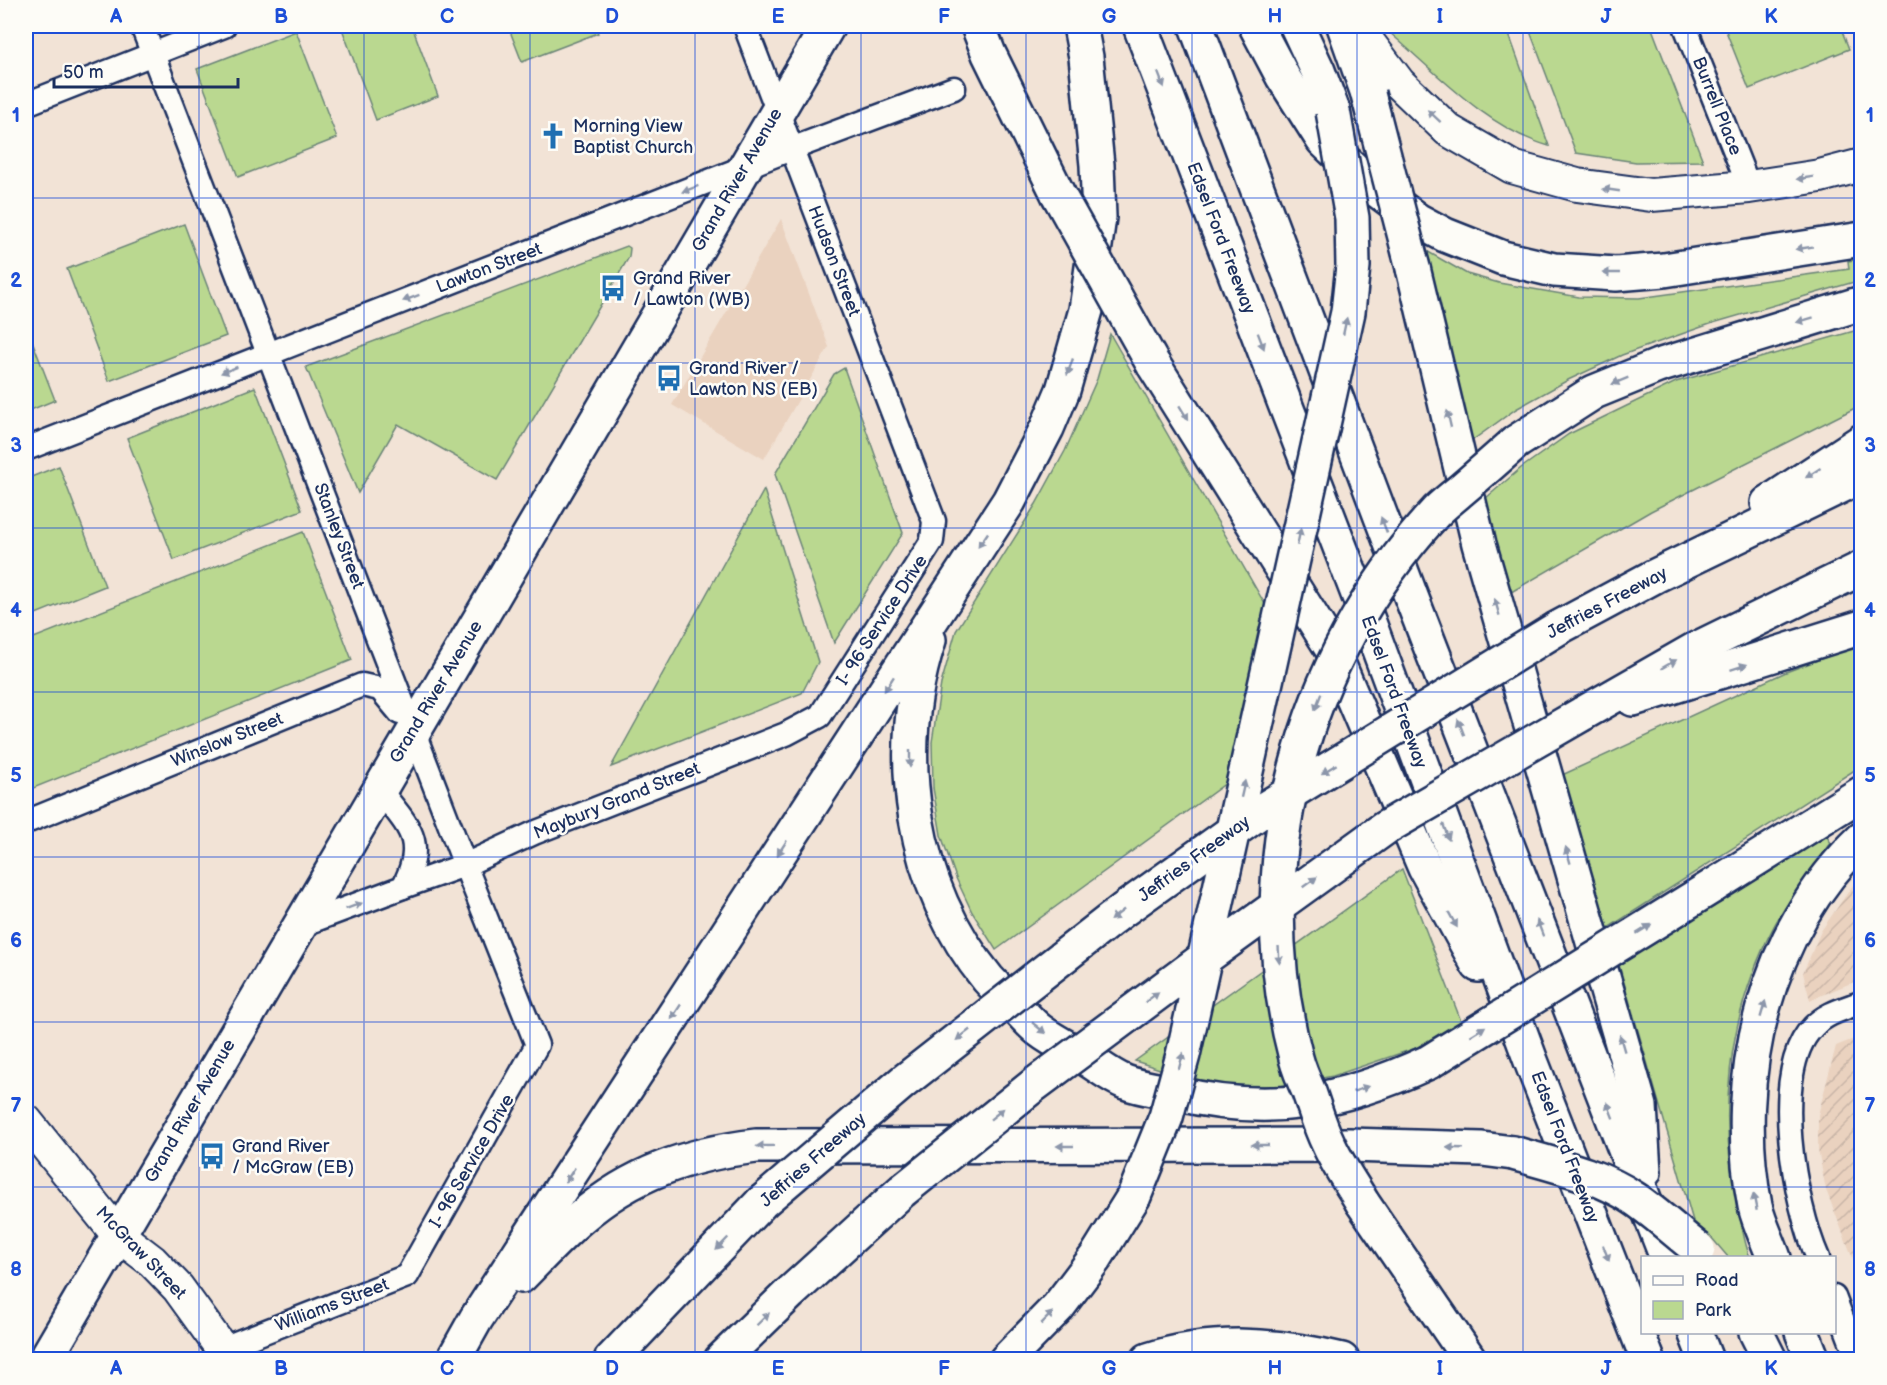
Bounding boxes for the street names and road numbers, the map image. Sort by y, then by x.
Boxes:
street label: Burrell Place [1688,54,1746,159]
street label: Grand River Avenue [687,104,787,256]
street label: Edsel Ford Freeway [1182,159,1260,318]
street label: Hudson Street [803,203,865,320]
street label: Lawton Street [433,238,545,298]
street label: Stanley Street [309,480,369,592]
street label: I- 96 Service Drive [832,551,932,689]
street label: Jeffries Freeway [1543,562,1671,644]
street label: Edsel Ford Freeway [1357,613,1432,772]
street label: Grand River Avenue [385,617,487,767]
street label: Winslow Street [168,708,286,772]
street label: Maybury Grand Street [531,758,704,844]
street label: Jeffries Freeway [1134,811,1255,907]
street label: Grand River Avenue [140,1035,240,1187]
street label: Edsel Ford Freeway [1526,1068,1604,1227]
street label: I- 96 Service Drive [425,1090,519,1231]
street label: Jeffries Freeway [756,1108,871,1212]
street label: McGraw Street [91,1202,191,1304]
street label: Williams Street [272,1274,392,1336]

